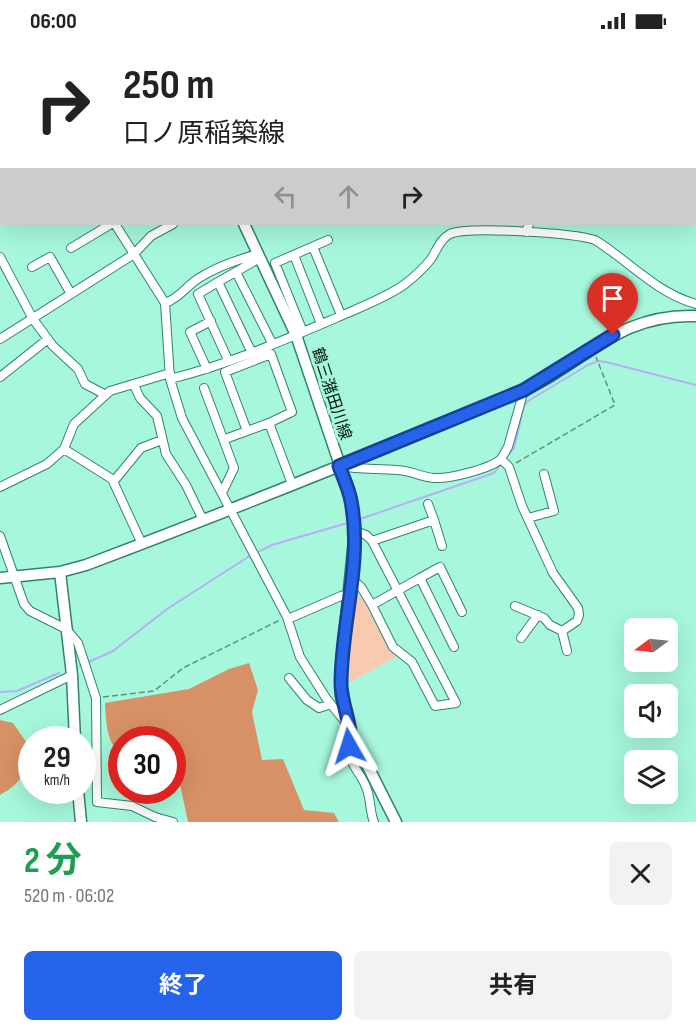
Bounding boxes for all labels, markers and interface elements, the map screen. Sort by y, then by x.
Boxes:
text: 06:00 [30,8,77,35]
text: 250 m [123,60,214,111]
icon: right [24,66,102,144]
text: 口ノ原稲築線 [123,118,285,150]
icon: left [269,180,302,213]
icon: ahead [332,180,365,213]
icon: right [395,180,428,213]
pin [587,273,638,335]
icon: arrive [596,282,629,315]
street label: 鶴三潴田川線 [307,345,355,443]
north arrow [624,618,678,672]
map controls [624,618,678,804]
button: sound [624,684,678,738]
position arrow [317,714,381,778]
speed limit sign: 30 [108,726,186,804]
text: 29 [43,740,71,776]
button: layers [624,750,678,804]
text: km/h [44,771,70,790]
text: 2 分 [24,840,81,883]
button: close [609,842,672,905]
text: 520 m · 06:02 [24,884,114,908]
button: 終了 [24,951,342,1020]
button: 共有 [354,951,672,1020]

